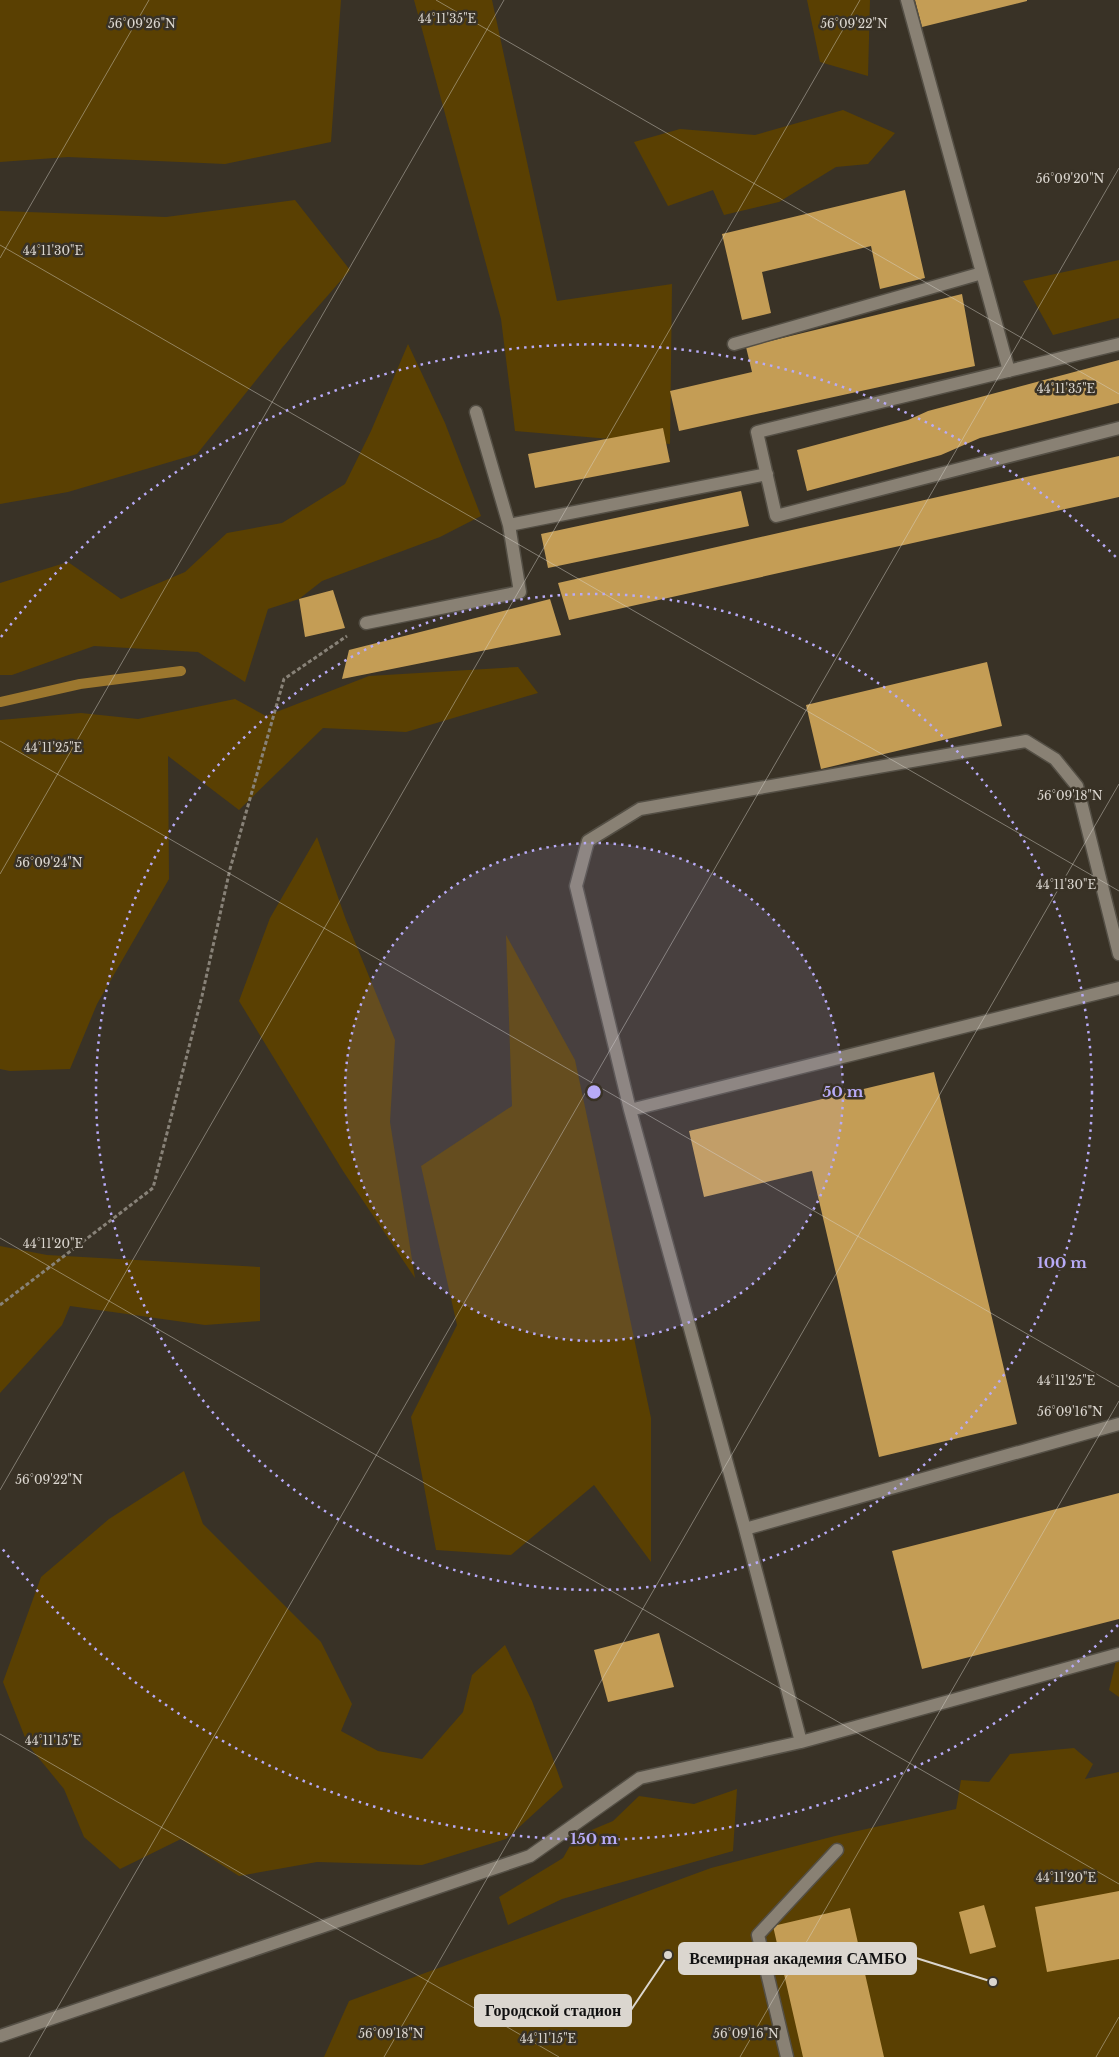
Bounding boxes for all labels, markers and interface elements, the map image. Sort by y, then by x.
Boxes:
text: 44°11'35"E [418,11,477,26]
text: 56°09'26"N [108,16,176,31]
text: 56°09'22"N [820,16,888,31]
text: 56°09'20"N [1036,171,1105,186]
text: 44°11'30"E [23,243,83,258]
text: 44°11'35"E [1037,381,1096,396]
text: 44°11'25"E [24,740,83,755]
text: 56°09'18"N [1037,788,1103,803]
text: 56°09'24"N [16,855,83,870]
text: 44°11'30"E [1036,877,1096,892]
text: 50 m [823,1082,864,1101]
centre of rings [585,1083,603,1101]
text: 44°11'20"E [23,1236,83,1251]
text: 100 m [1037,1253,1087,1272]
text: 44°11'25"E [1037,1373,1096,1388]
text: 56°09'16"N [1037,1404,1103,1419]
text: 56°09'22"N [15,1472,83,1487]
text: 44°11'15"E [25,1733,82,1748]
text: 150 m [570,1829,618,1848]
text: 44°11'20"E [1036,1870,1096,1885]
callout: Всемирная академия САМБО [679,1943,916,1974]
text: Всемирная академия САМБО [689,1948,907,1968]
callout: Городской стадион [475,1995,631,2026]
text: Городской стадион [485,2000,621,2020]
text: 56°09'18"N [358,2026,424,2041]
text: 56°09'16"N [713,2026,779,2041]
text: 44°11'15"E [520,2031,577,2046]

